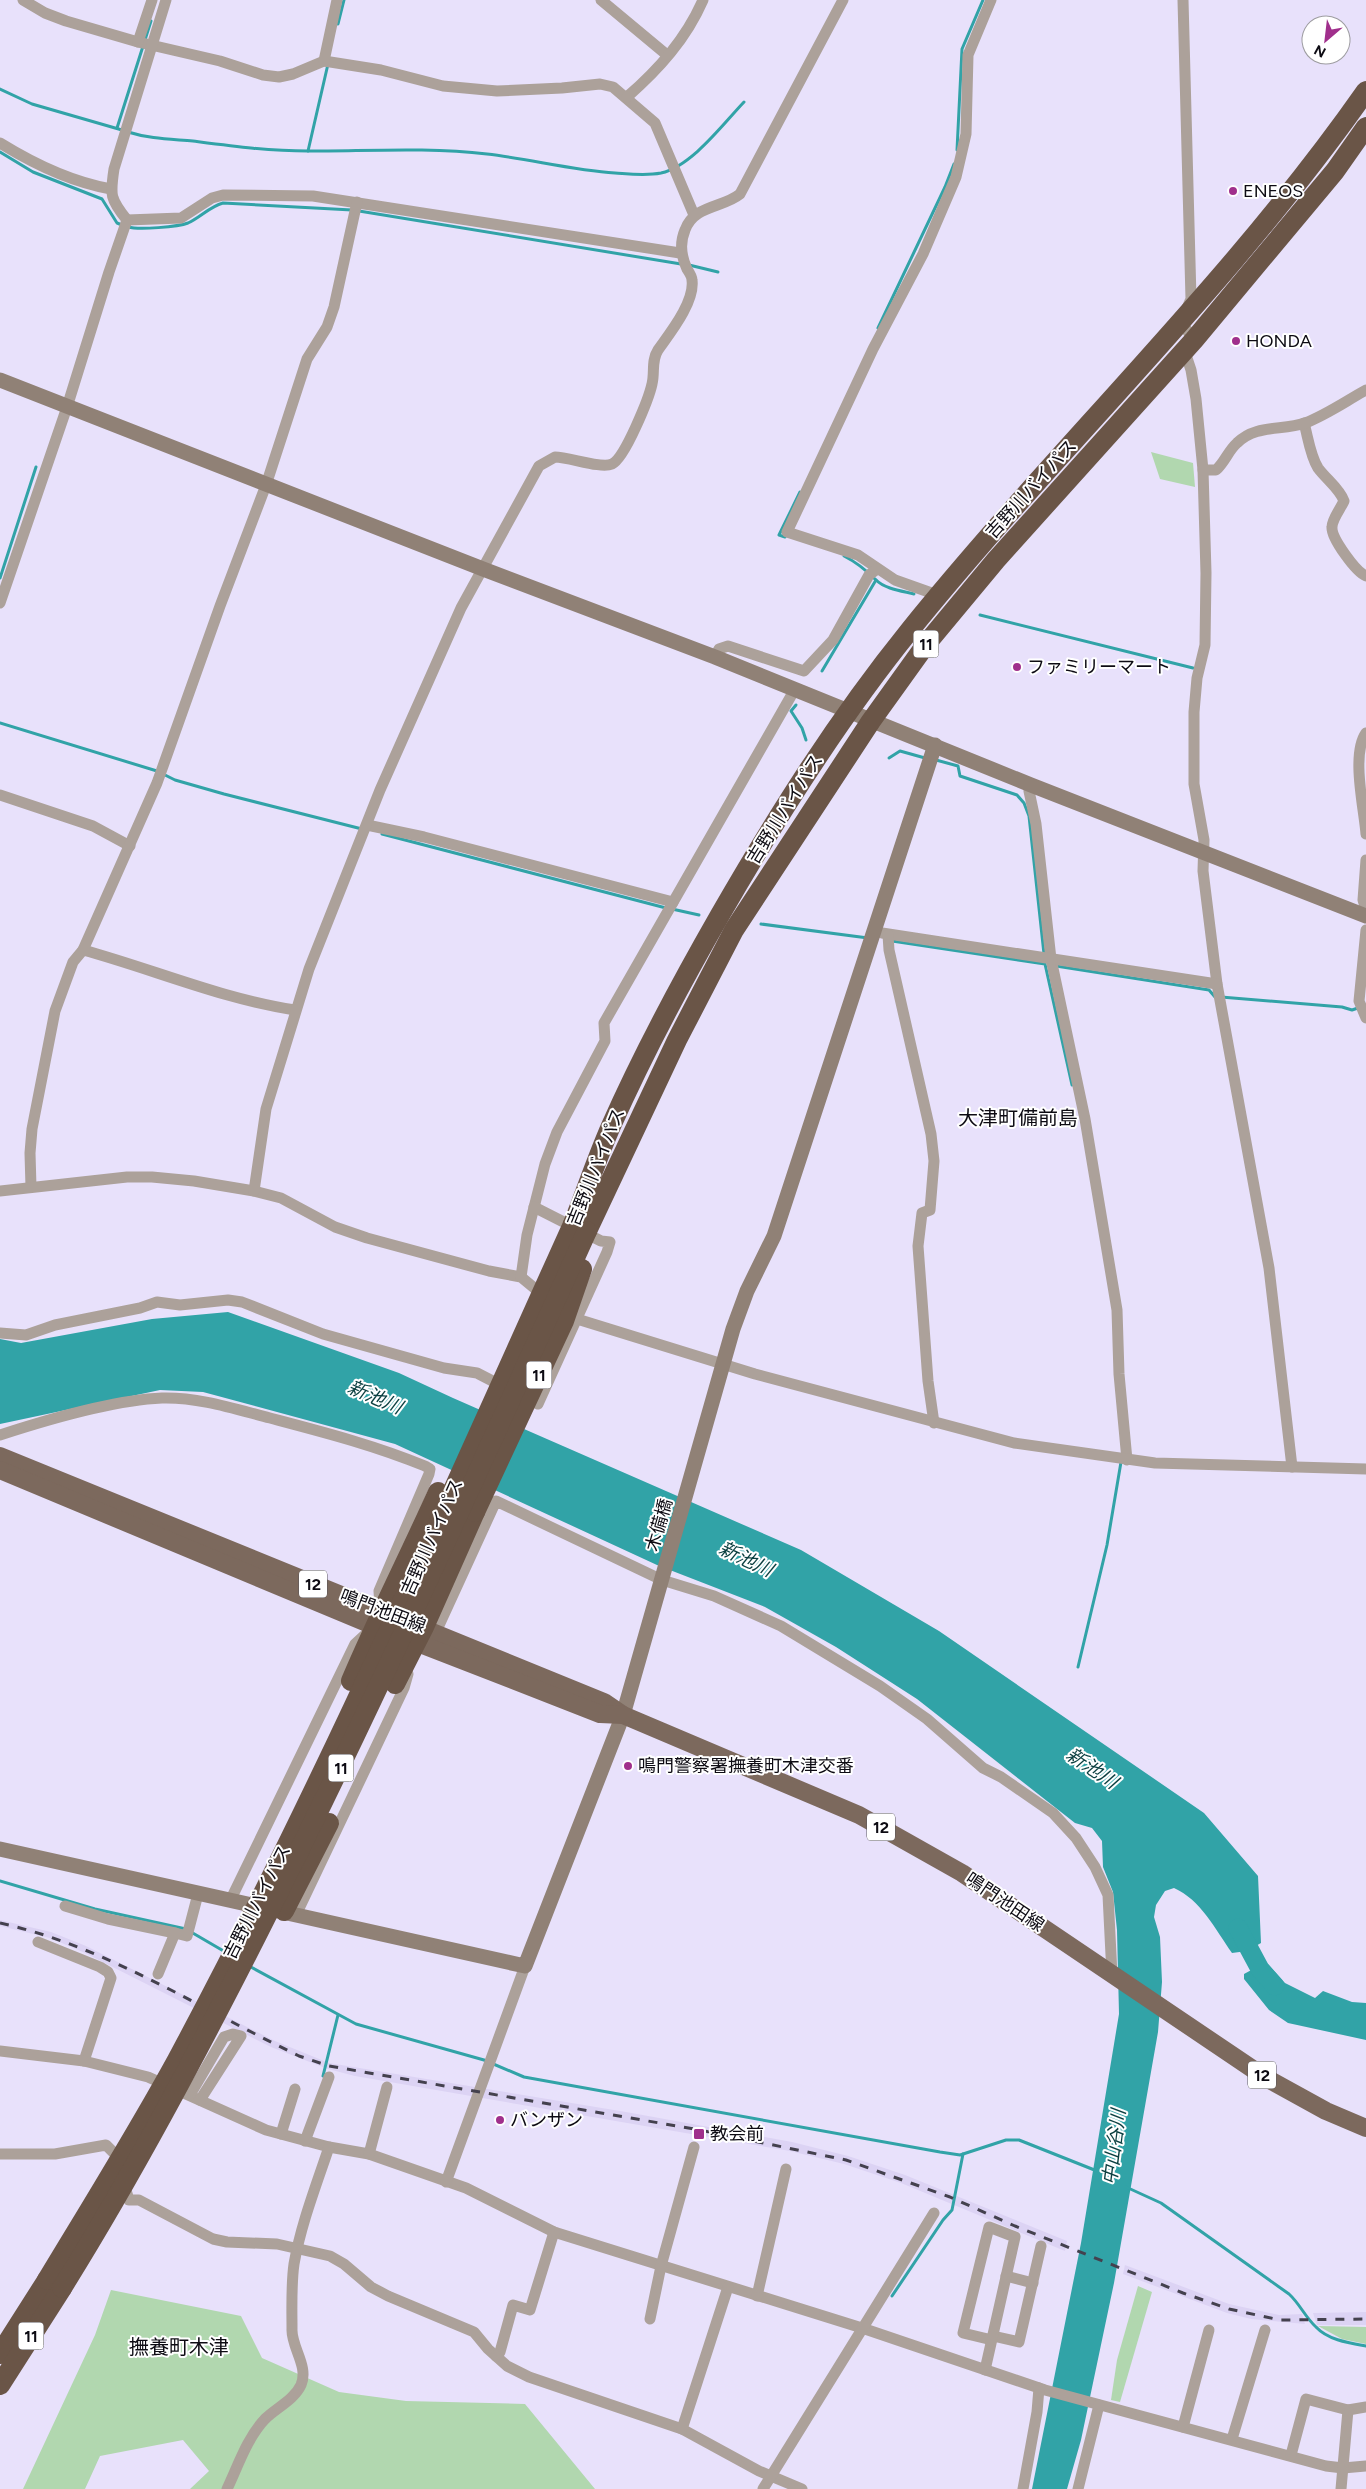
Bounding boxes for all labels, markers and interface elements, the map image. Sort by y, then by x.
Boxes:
north arrow [1301,15,1351,65]
text: N [1311,41,1329,61]
place label: ENEOS [1243,180,1303,202]
marker: ENEOS [1227,185,1239,197]
place label: HONDA [1246,330,1312,352]
marker: HONDA [1230,335,1242,347]
street label: 吉野川バイパス [981,435,1081,543]
road number: 11 [914,630,938,658]
place label: ファミリーマート [1027,656,1171,678]
marker: ファミリーマート [1011,661,1023,673]
street label: 吉野川バイパス [742,750,828,868]
street label: 吉野川バイパス [562,1105,630,1229]
district label: 大津町備前島 [958,1106,1078,1130]
road number: 11 [526,1362,552,1388]
water label: 新池川 [344,1375,408,1420]
street label: 吉野川バイパス [396,1475,468,1599]
street label: 木備橋 [641,1496,677,1554]
water label: 新池川 [715,1537,778,1582]
road number: 12 [299,1570,327,1598]
street label: 鳴門池田線 [337,1585,429,1637]
water label: 新池川 [1062,1743,1124,1795]
road number: 11 [328,1755,354,1782]
place label: 鳴門警察署撫養町木津交番 [638,1755,854,1777]
marker: 鳴門警察署撫養町木津交番 [622,1760,634,1772]
road number: 12 [867,1814,895,1840]
street label: 吉野川バイパス [219,1841,295,1963]
street label: 鳴門池田線 [962,1868,1048,1936]
road number: 12 [1248,2062,1276,2088]
water label: 中山谷川 [1098,2106,1130,2186]
place label: バンザン [510,2109,583,2131]
marker: バンザン [494,2114,506,2126]
place label: 教会前 [710,2123,764,2145]
marker: 教会前 [692,2127,706,2141]
road number: 11 [18,2322,44,2350]
district label: 撫養町木津 [129,2335,229,2359]

